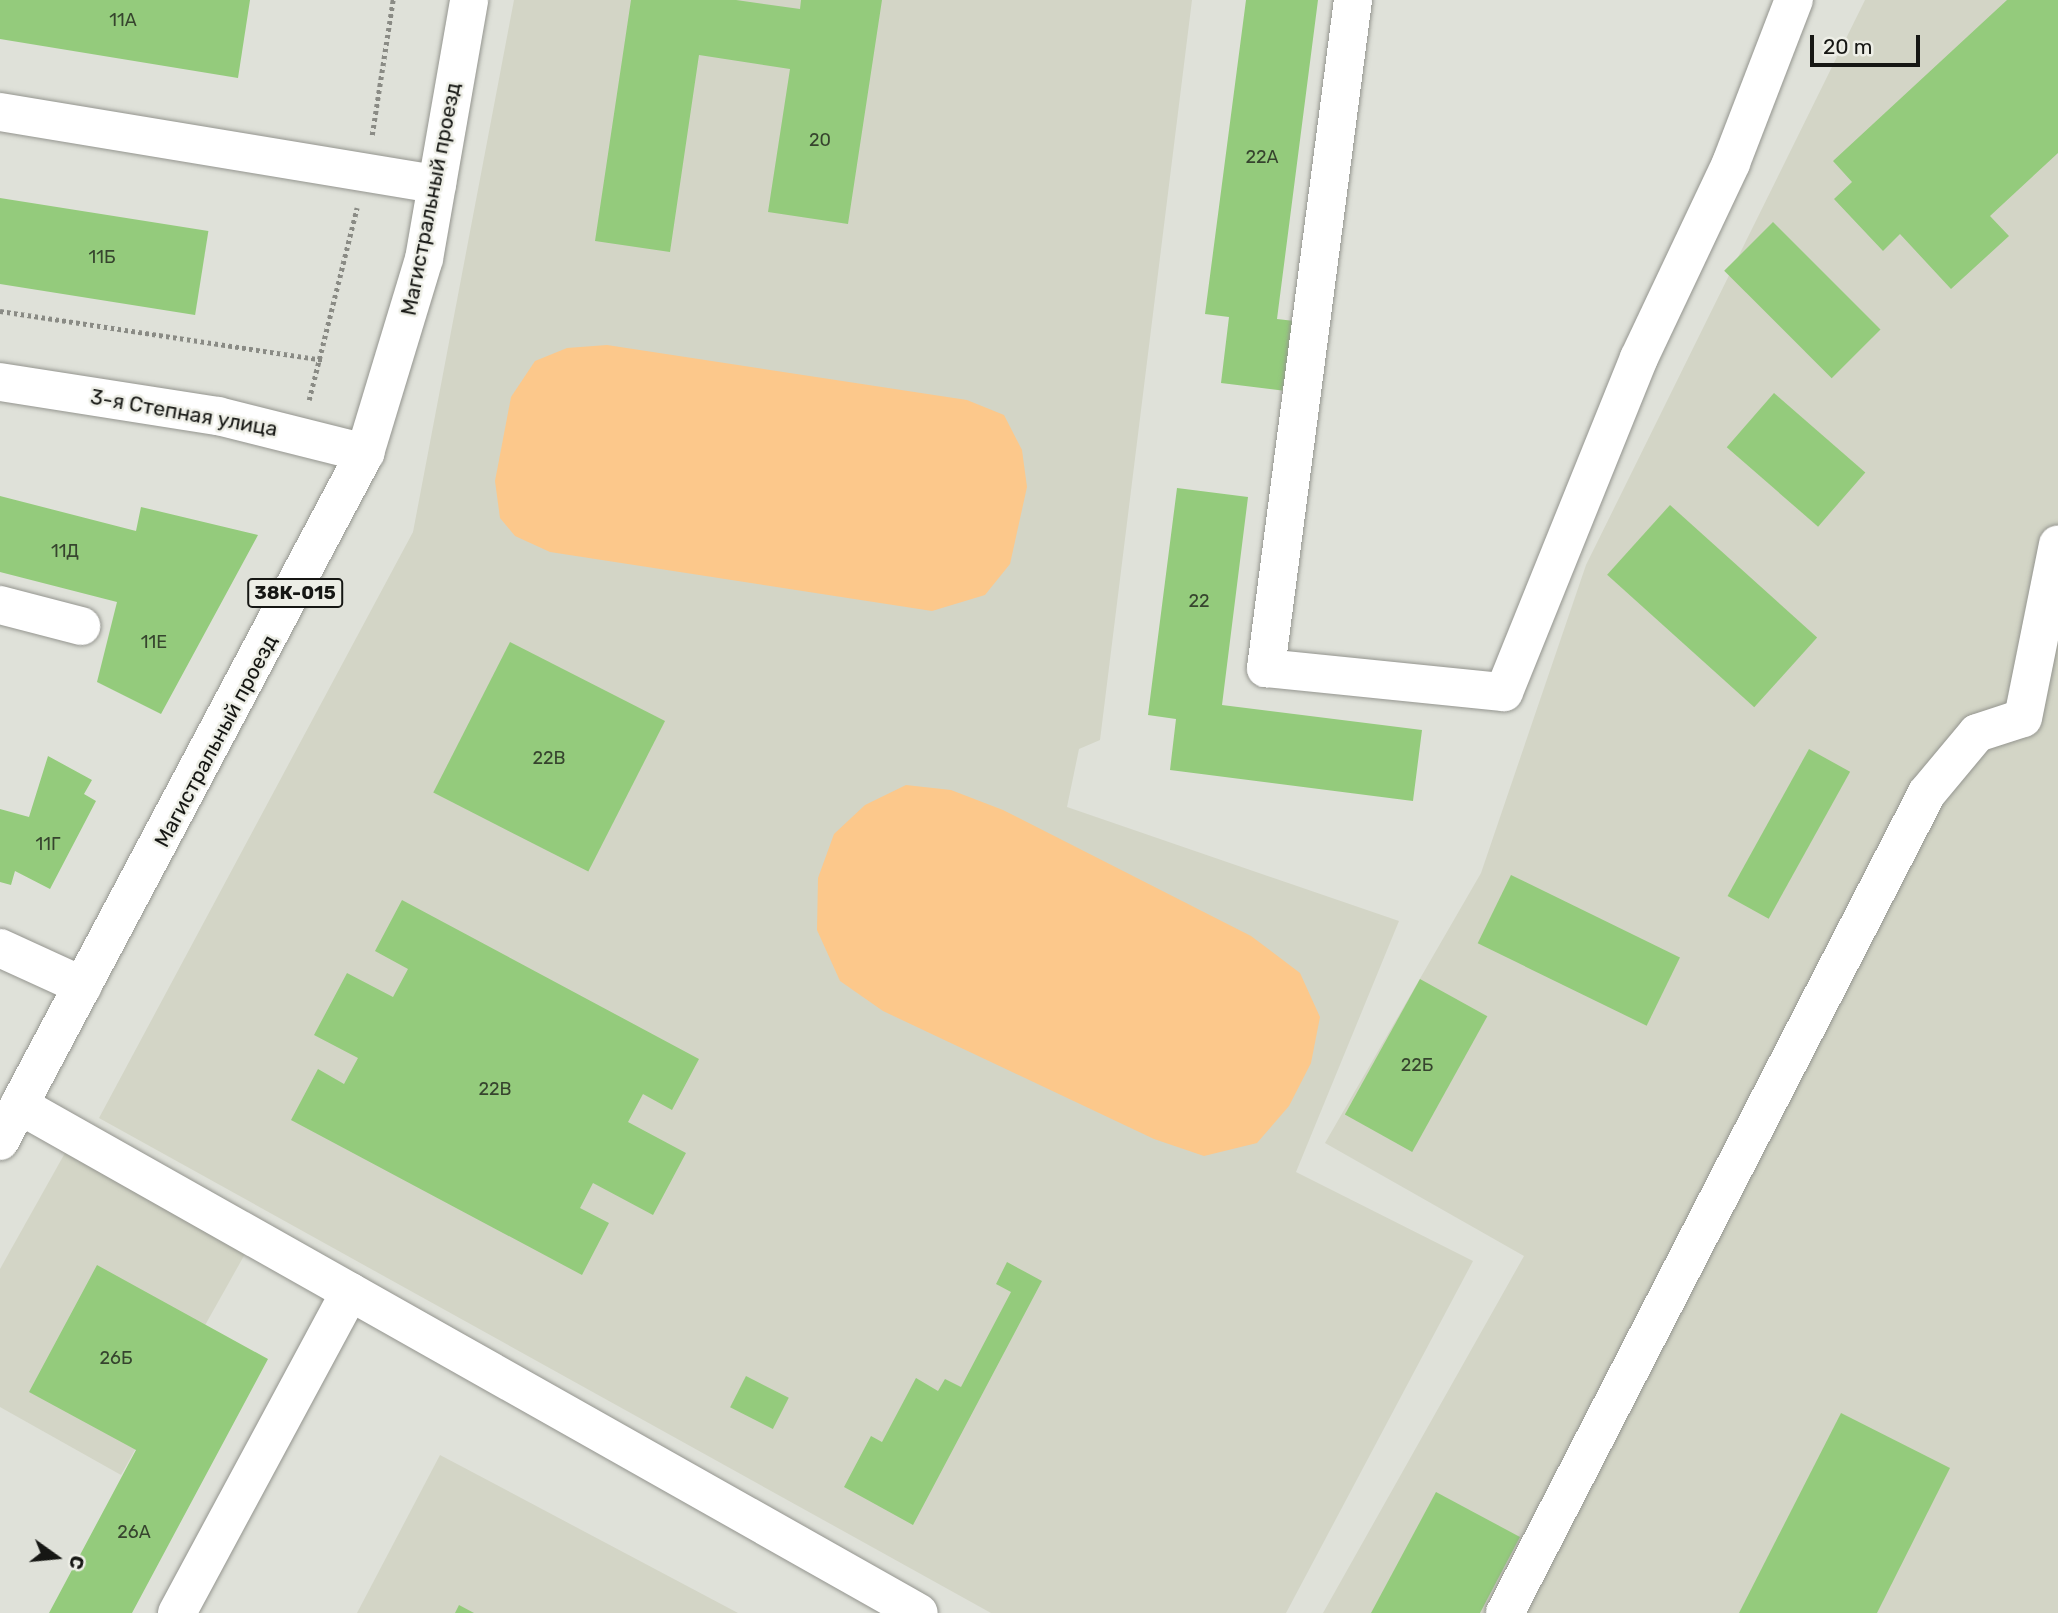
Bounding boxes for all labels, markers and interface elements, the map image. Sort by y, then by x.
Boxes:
house number: 11А [109,9,137,31]
scale bar [1813,21,1923,65]
text: 20 m [1823,34,1872,59]
street label: Магистральный проезд [396,80,466,318]
house number: 20 [809,129,831,151]
house number: 22А [1245,146,1279,168]
house number: 11Б [89,246,115,268]
street label: 3-я Степная улица [88,384,280,442]
house number: 11Д [51,540,79,562]
road number: 38К-015 [246,578,344,608]
house number: 22 [1188,590,1210,612]
street label: Магистральный проезд [149,630,283,852]
house number: 11Е [141,631,167,653]
house number: 22В [532,747,566,769]
house number: 11Г [36,833,60,855]
house number: 22Б [1401,1054,1433,1076]
house number: 22В [478,1078,512,1100]
house number: 26Б [100,1347,132,1369]
house number: 26А [117,1521,151,1543]
north arrow [21,1522,91,1592]
text: С [64,1553,90,1572]

